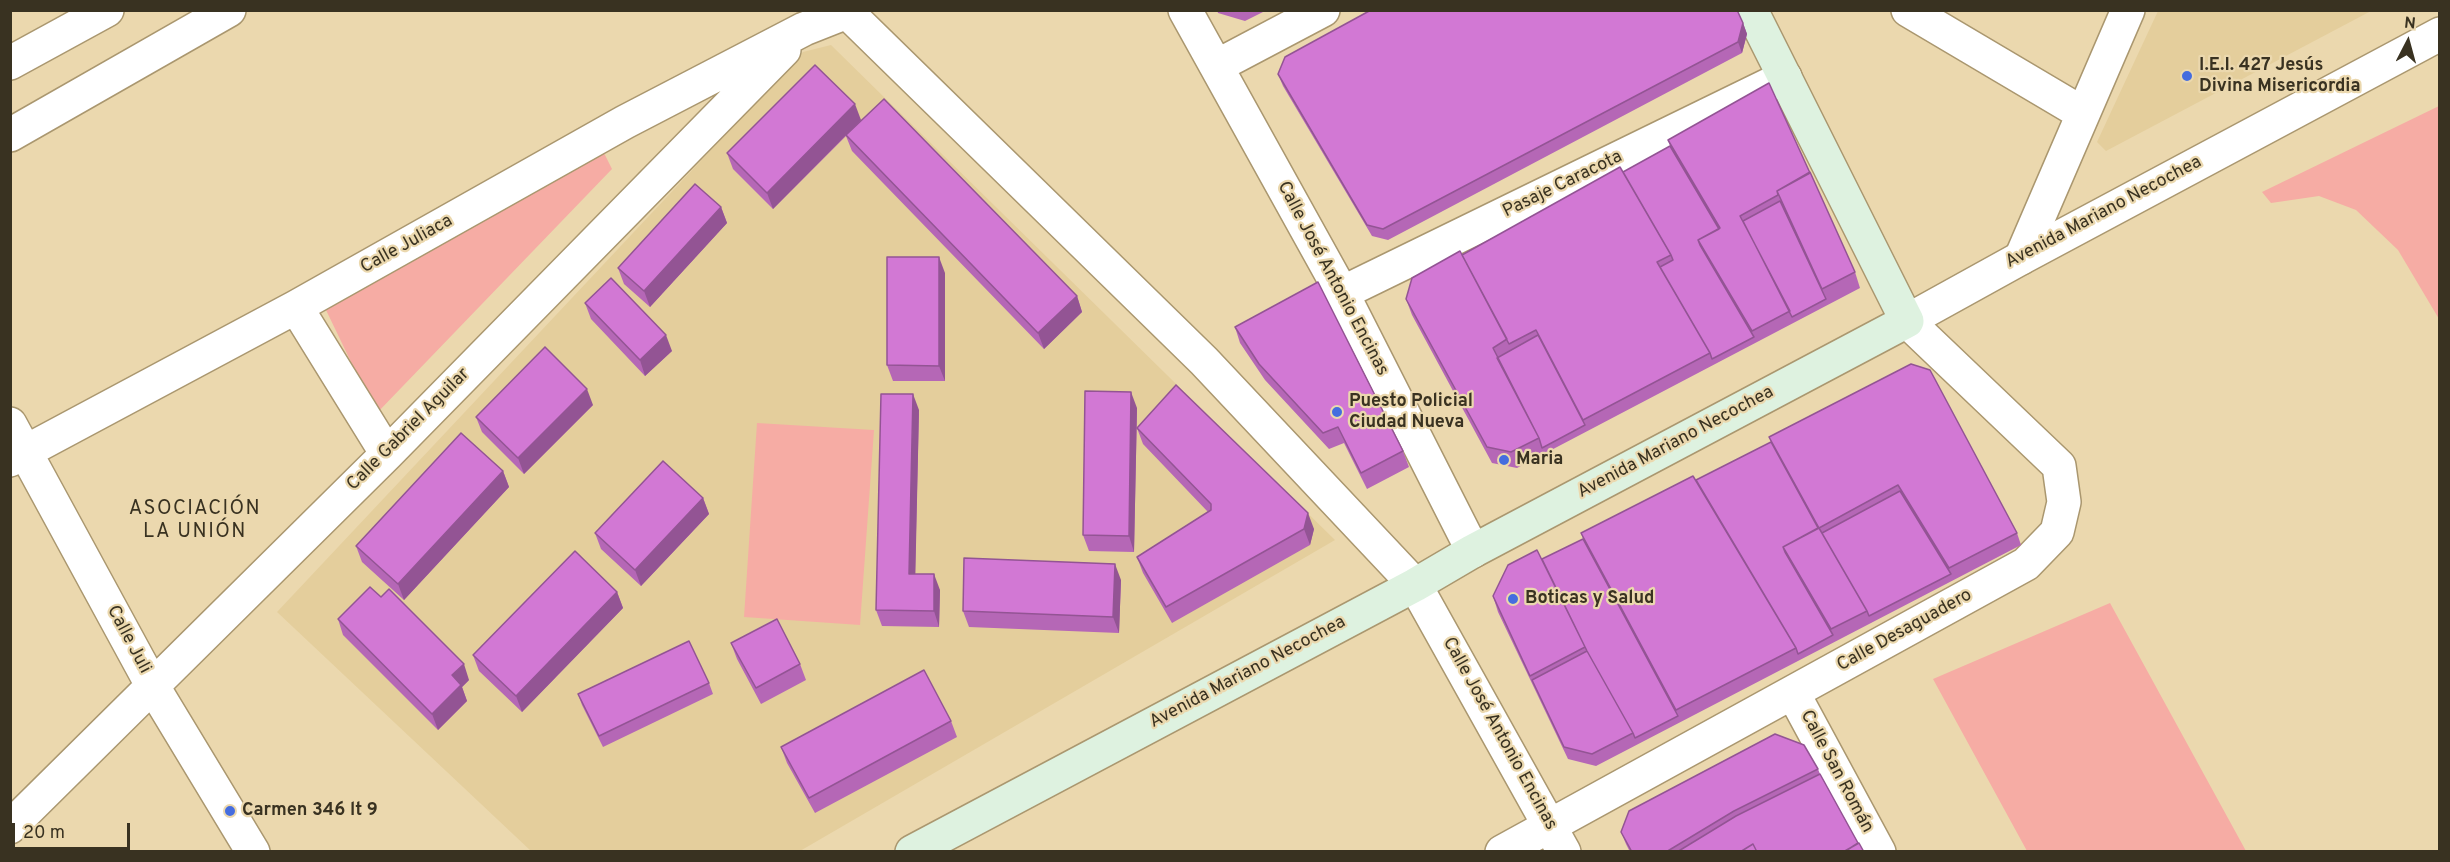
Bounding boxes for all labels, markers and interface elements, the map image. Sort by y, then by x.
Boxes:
north arrow [2378,12,2438,72]
text: N [2403,14,2417,35]
place label: I.E.I. 427 Jesús Divina Misericordia [2199,55,2360,98]
marker: I.E.I. 427 Jesús Divina Misericordia [2180,69,2194,83]
street label: Pasaje Caracota [1500,147,1626,223]
street label: Avenida Mariano Necochea [2002,152,2206,274]
street label: Calle José Antonio Encinas [1272,178,1392,380]
street label: Calle Juliaca [357,211,457,279]
street label: Calle Gabriel Aguilar [343,364,475,496]
street label: Avenida Mariano Necochea [1574,382,1778,504]
place label: Puesto Policial Ciudad Nueva [1349,391,1473,434]
marker: Puesto Policial Ciudad Nueva [1330,405,1344,419]
place label: Maria [1516,449,1563,471]
marker: Maria [1497,453,1511,467]
district label: ASOCIACIÓN LA UNIÓN [129,498,261,545]
street label: Calle Desaguadero [1834,585,1976,677]
place label: Boticas y Salud [1525,588,1654,610]
marker: Boticas y Salud [1506,592,1520,606]
street label: Calle Juli [101,602,155,678]
street label: Avenida Mariano Necochea [1146,612,1350,734]
street label: Calle José Antonio Encinas [1437,634,1561,834]
street label: Calle San Román [1795,707,1877,837]
place label: Carmen 346 lt 9 [242,800,378,822]
marker: Carmen 346 lt 9 [223,804,237,818]
scale bar [15,811,134,849]
text: 20 m [23,822,65,845]

